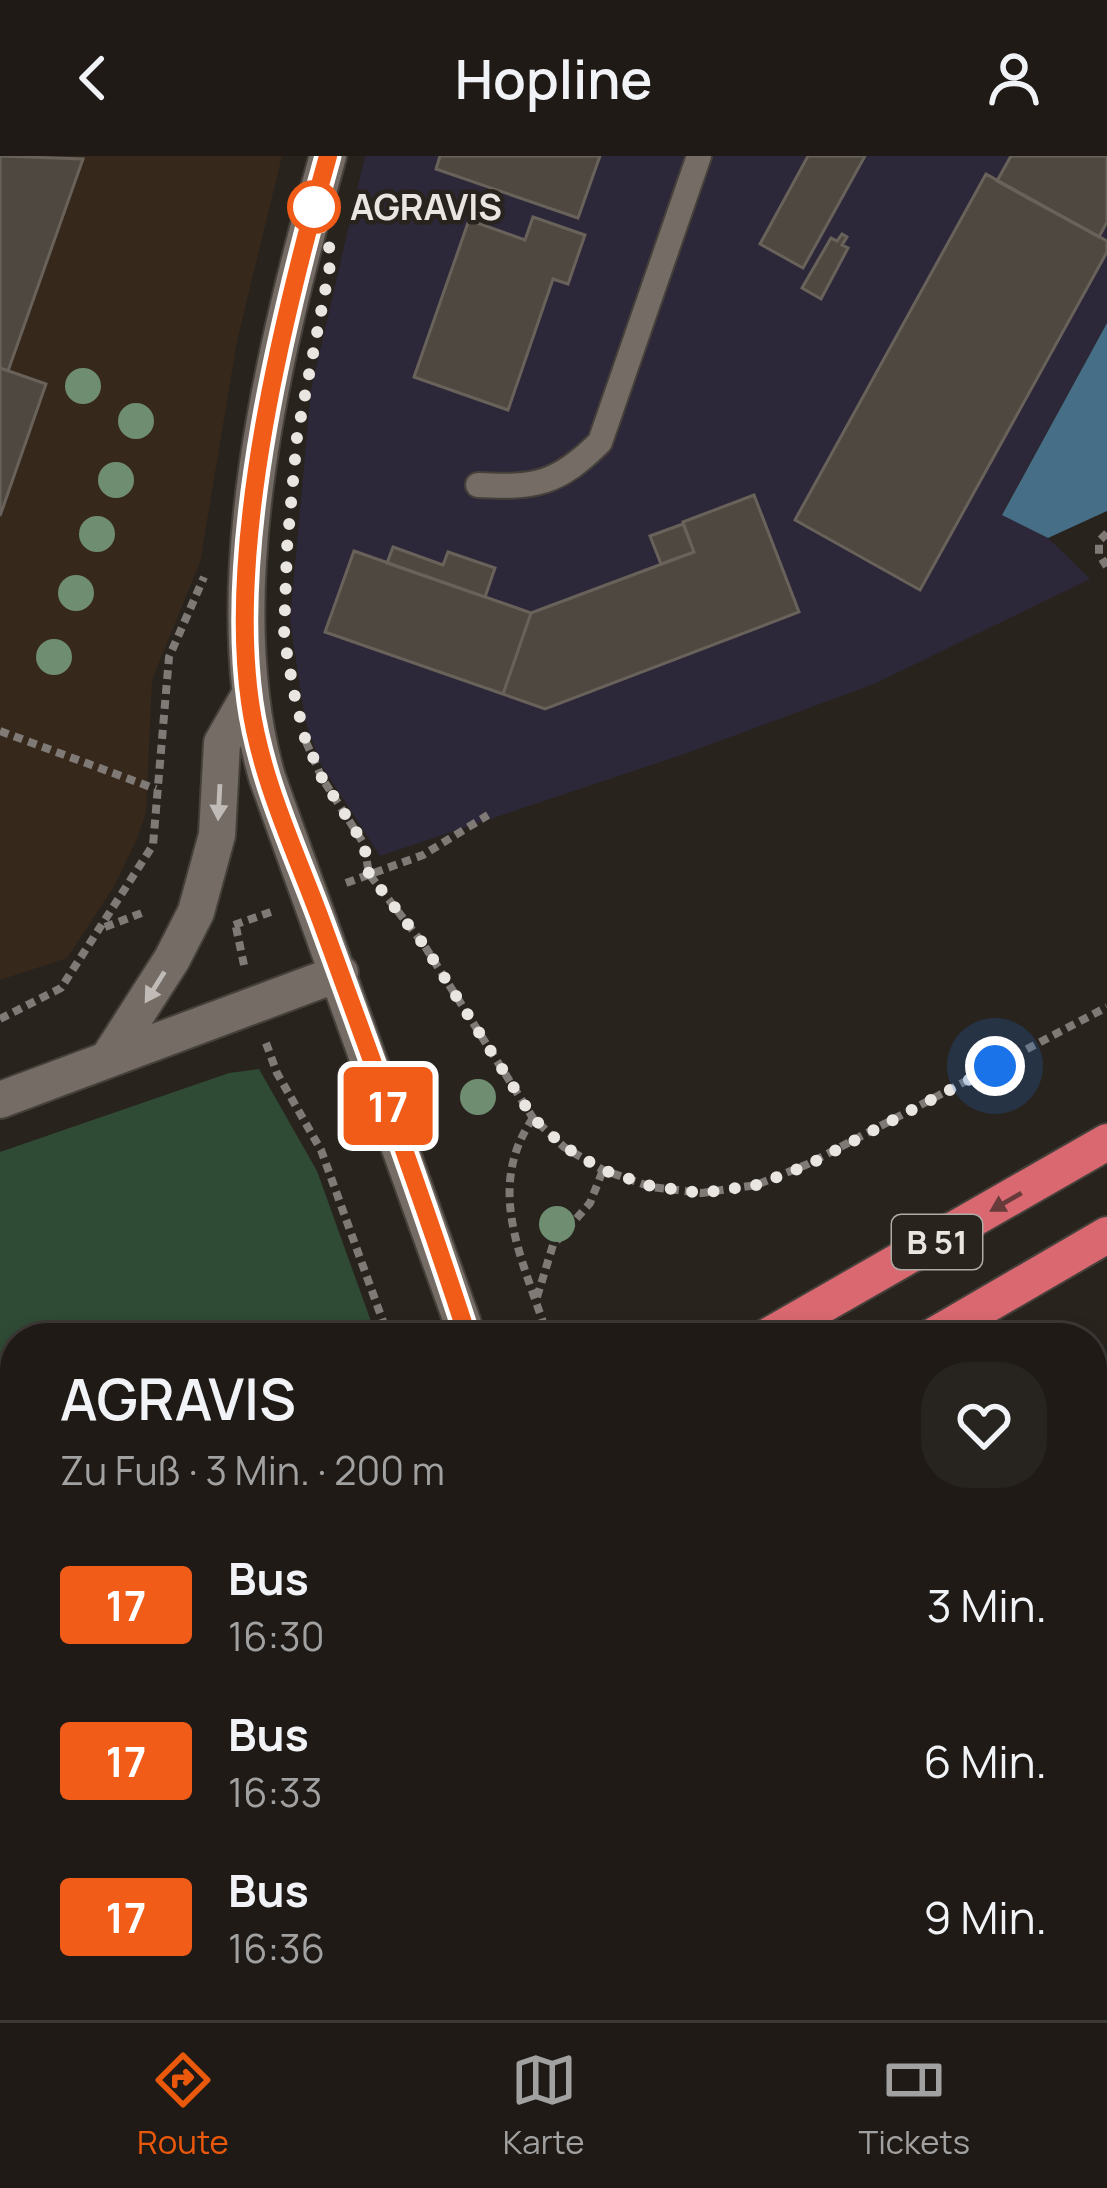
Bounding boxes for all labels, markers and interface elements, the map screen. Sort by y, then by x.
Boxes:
text: Hopline [455,41,652,115]
icon: back [60,45,126,111]
icon: person [981,45,1047,111]
marker: AGRAVIS [289,182,339,232]
place label: AGRAVIS [350,182,502,231]
one-way arrow [209,784,228,822]
one-way arrow [145,970,166,1004]
your location [965,1036,1025,1096]
line badge: 17 [334,1067,442,1145]
text: 17 [368,1077,408,1135]
one-way arrow [989,1190,1023,1211]
road number: B 51 [892,1215,982,1269]
text: AGRAVIS [60,1359,296,1437]
button: heart [921,1362,1047,1488]
text: Zu Fuß · 3 Min. · 200 m [60,1443,445,1497]
text: Bus [228,1547,309,1609]
text: 3 Min. [927,1574,1047,1636]
text: 17 [106,1576,146,1634]
text: 16:30 [228,1609,324,1663]
text: Bus [228,1703,309,1765]
text: 6 Min. [924,1730,1047,1792]
text: 17 [106,1732,146,1790]
text: 16:33 [228,1765,322,1819]
text: Bus [228,1859,309,1921]
text: 9 Min. [924,1886,1047,1948]
text: 17 [106,1888,146,1946]
text: 16:36 [228,1921,325,1975]
tab: Route [137,2047,229,2164]
tab: Karte [503,2047,584,2164]
tab: Tickets [858,2047,970,2164]

